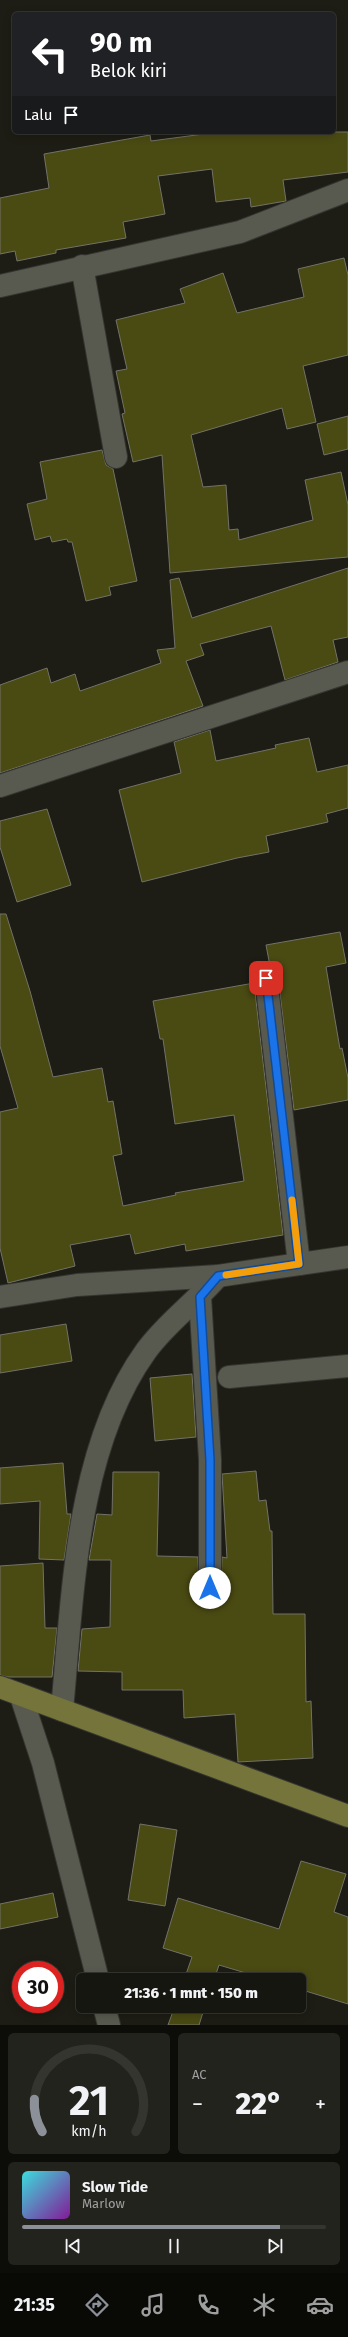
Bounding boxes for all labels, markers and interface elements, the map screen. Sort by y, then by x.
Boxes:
text: 90 m [90,26,152,59]
icon: left [24,28,76,80]
text: Belok kiri [90,60,167,82]
icon: arrive [60,104,82,126]
text: Lalu [24,106,52,124]
pin [249,961,283,995]
icon: arrive [255,967,277,989]
position arrow [189,1567,231,1609]
speed limit sign: 30 [12,1961,64,2013]
text: 21:36 · 1 mnt · 150 m [124,1984,258,2002]
text: AC [192,2067,207,2082]
text: 21 [69,2075,109,2125]
text: 22° [236,2086,283,2122]
text: − [192,2091,203,2118]
text: + [315,2091,326,2118]
text: km/h [71,2122,107,2139]
text: Slow Tide [82,2178,148,2196]
text: Marlow [82,2196,125,2211]
icon: previous [62,2235,84,2257]
icon: pause [163,2235,185,2257]
icon: next [264,2235,286,2257]
icon: directions [83,2291,111,2319]
icon: music [139,2291,167,2319]
icon: phone [194,2291,222,2319]
icon: climate [250,2291,278,2319]
icon: car [306,2291,334,2319]
text: 21:35 [14,2294,55,2316]

